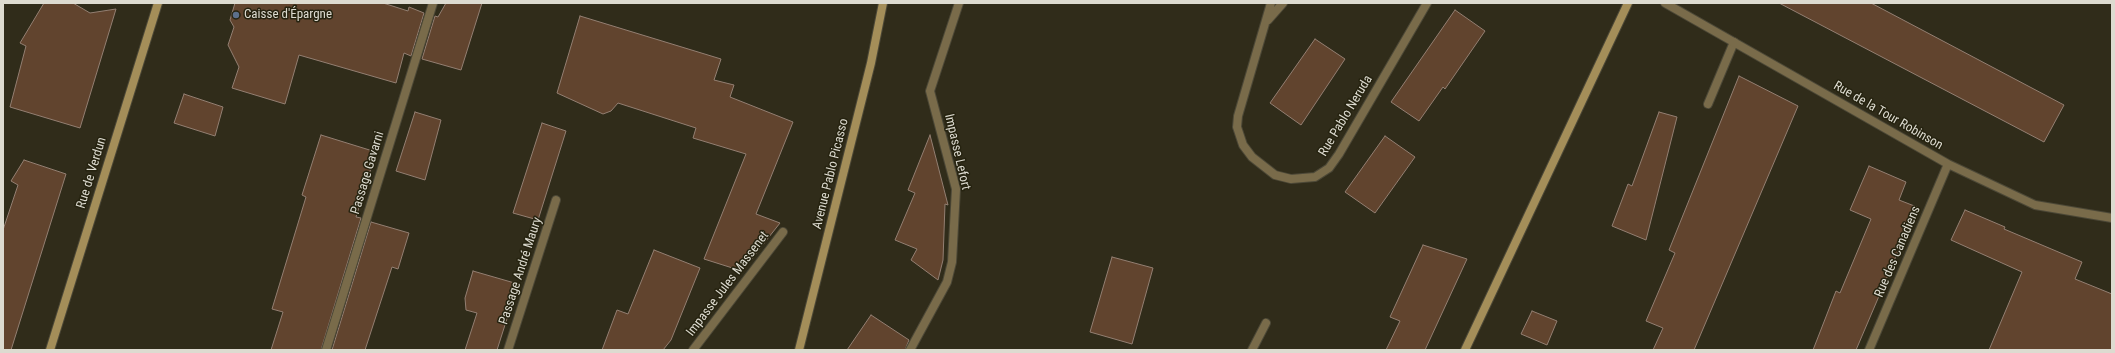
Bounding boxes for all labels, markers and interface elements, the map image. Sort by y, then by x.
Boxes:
place label: Caisse d'Épargne [244,7,332,23]
marker: Caisse d'Épargne [231,10,241,20]
street label: Rue Pablo Neruda [1316,73,1376,159]
street label: Rue de la Tour Robinson [1831,78,1945,154]
street label: Impasse Lefort [941,112,973,192]
street label: Avenue Pablo Picasso [810,117,852,231]
street label: Passage Gavarni [348,130,388,216]
street label: Rue de Verdun [74,135,110,211]
street label: Rue des Canadiens [1872,204,1924,300]
street label: Passage André Maury [496,215,546,327]
street label: Impasse Jules Massenet [683,228,773,340]

